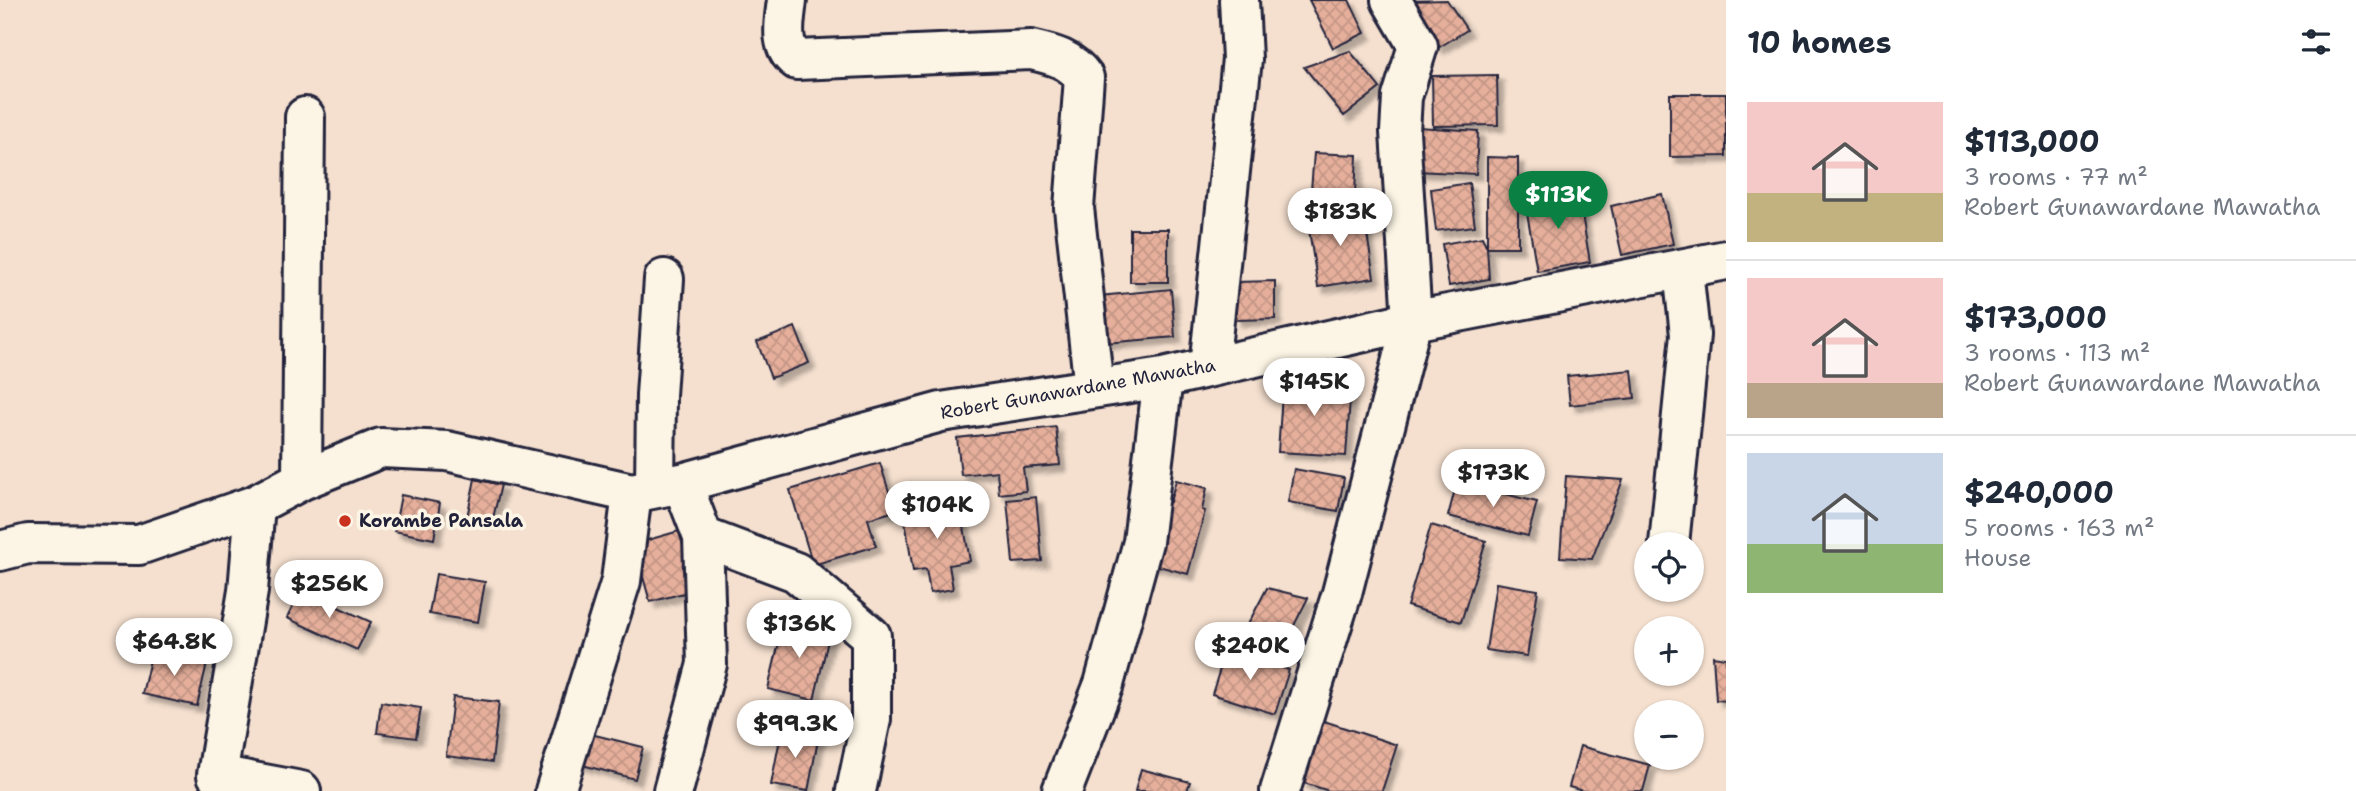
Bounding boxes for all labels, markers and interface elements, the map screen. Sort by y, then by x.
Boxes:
text: 10 homes [1747,22,1892,63]
icon: filters [2297,23,2335,61]
text: $113,000 [1964,121,2100,162]
icon: home [1803,130,1887,214]
text: 3 rooms · 77 m² [1964,162,2148,192]
pin: $113K [1509,172,1607,231]
text: $113K [1525,179,1591,209]
pin: $183K [1291,188,1389,248]
text: Robert Gunawardane Mawatha [1964,192,2320,222]
text: $183K [1304,196,1376,226]
text: $173,000 [1964,297,2107,338]
icon: home [1803,306,1887,390]
text: 3 rooms · 113 m² [1964,338,2150,368]
street label: Robert Gunawardane Mawatha [939,353,1217,425]
pin: $145K [1265,358,1363,418]
text: $145K [1279,366,1349,396]
text: Robert Gunawardane Mawatha [1964,368,2320,398]
pin: $173K [1444,449,1542,509]
text: $173K [1457,457,1529,487]
text: $240,000 [1964,472,2114,513]
icon: home [1803,481,1887,565]
pin: $104K [888,482,986,541]
text: $104K [901,489,973,519]
place label: Korambe Pansala [359,509,524,533]
marker: Korambe Pansala [337,513,353,529]
text: 5 rooms · 163 m² [1964,513,2155,543]
map controls [1634,532,1704,770]
button: locate [1634,532,1704,602]
text: House [1964,543,2032,573]
pin: $256K [280,560,378,620]
text: $256K [290,568,368,598]
pin: $136K [750,600,848,660]
text: $136K [763,608,835,638]
button: + [1634,616,1704,686]
pin: $64.8K [117,618,231,678]
pin: $240K [1201,622,1299,682]
text: $64.8K [132,626,216,656]
text: $240K [1211,630,1289,660]
pin: $99.3K [738,700,852,760]
button: − [1634,700,1704,770]
text: $99.3K [753,708,837,738]

